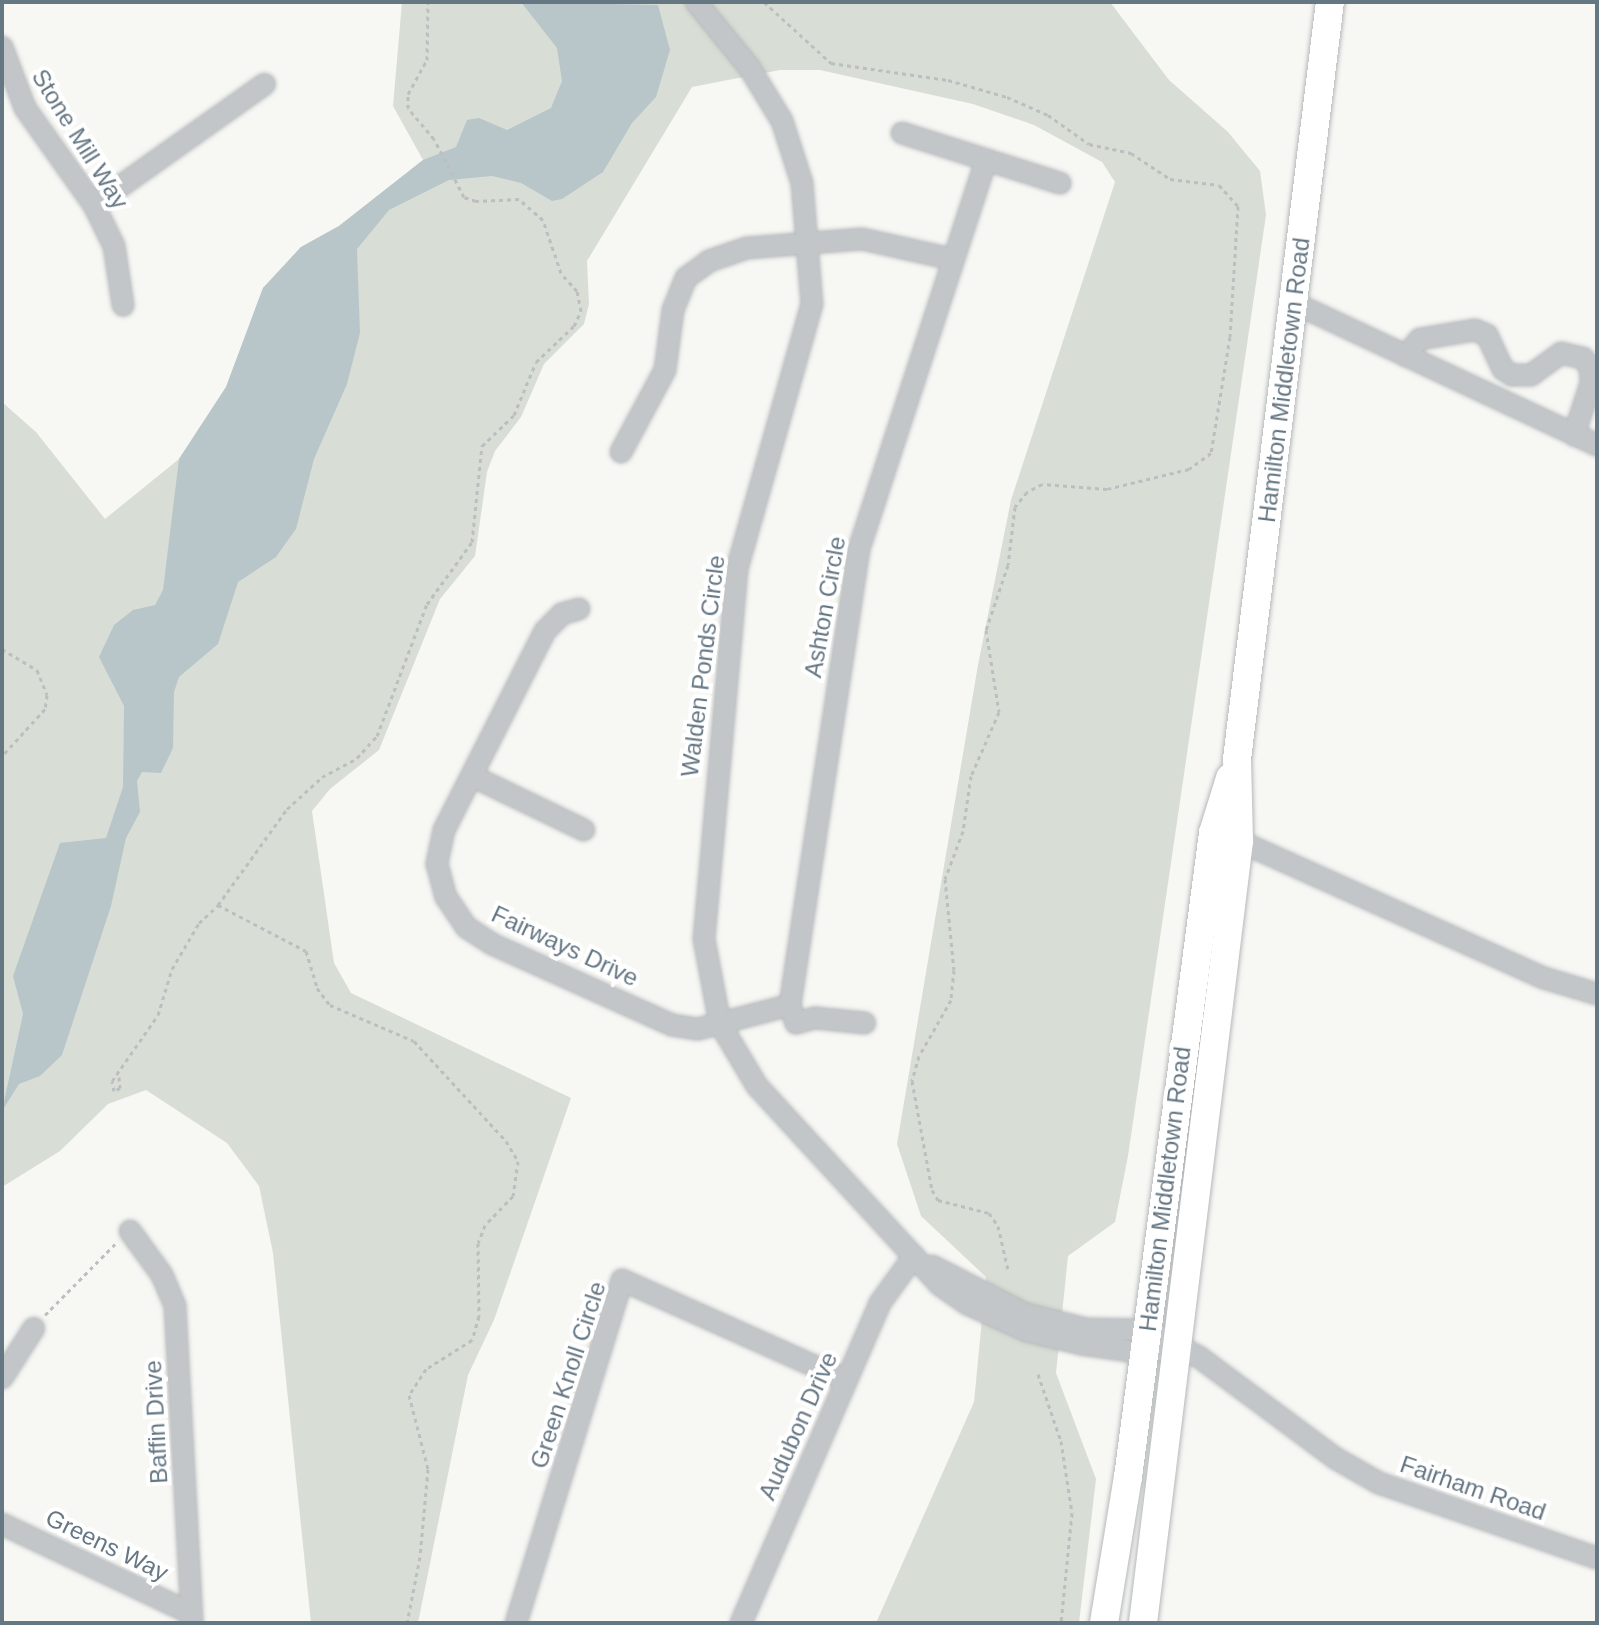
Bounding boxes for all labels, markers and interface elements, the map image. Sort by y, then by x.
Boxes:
street label: Stone Mill Way [26,64,134,214]
street label: Hamilton Middletown Road [1252,236,1316,524]
street label: Ashton Circle [798,534,852,680]
street label: Walden Ponds Circle [675,553,731,779]
street label: Fairways Drive [487,899,643,993]
street label: Hamilton Middletown Road [1133,1045,1197,1333]
street label: Green Knoll Circle [524,1278,612,1472]
street label: Audubon Drive [753,1348,843,1504]
street label: Baffin Drive [138,1360,174,1484]
street label: Fairham Road [1396,1450,1550,1526]
street label: Greens Way [41,1503,173,1587]

